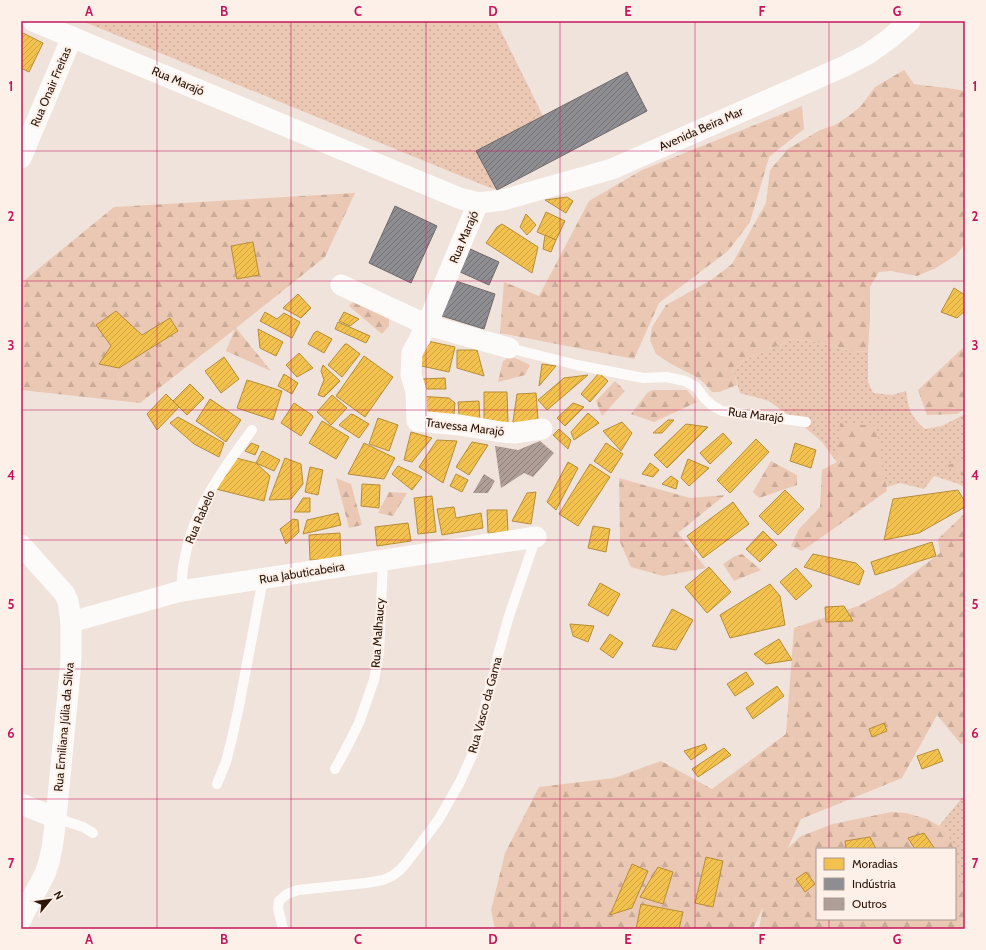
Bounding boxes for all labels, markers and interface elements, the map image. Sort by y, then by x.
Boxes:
text: A [85,3,94,19]
text: B [220,3,228,19]
text: C [354,3,362,19]
text: D [488,3,498,19]
text: E [624,3,632,19]
text: F [759,3,766,19]
text: G [893,3,902,19]
street label: Rua Onair Freitas [27,45,74,129]
street label: Rua Marajó [150,63,207,99]
text: 1 [9,78,13,94]
text: 1 [973,78,977,94]
street label: Avenida Beira Mar [656,103,745,154]
text: 2 [8,208,15,224]
street label: Rua Marajó [446,208,482,265]
text: 2 [972,208,979,224]
text: 3 [7,337,15,353]
text: 3 [971,337,979,353]
street label: Rua Marajó [727,404,785,425]
street label: Travessa Marajó [425,414,506,439]
text: 4 [7,467,15,483]
text: 4 [971,467,979,483]
street label: Rua Rabelo [182,487,218,546]
street label: Rua Jabuticabeira [258,558,346,587]
text: 5 [8,596,15,612]
text: 5 [972,596,979,612]
street label: Rua Malhaucy [368,597,387,668]
street label: Rua Vasco da Gama [464,655,505,755]
street label: Rua Emiliana Júlia da Silva [50,661,77,792]
text: 6 [7,725,15,741]
text: 6 [971,725,979,741]
legend [816,848,956,920]
text: 7 [8,855,15,871]
text: 7 [972,855,979,871]
text: Moradias [852,856,898,871]
text: Indústria [852,876,896,891]
north arrow [30,880,70,920]
text: N [51,888,67,902]
text: Outros [852,896,887,911]
text: A [85,931,94,947]
text: B [220,931,228,947]
text: C [354,931,362,947]
text: D [488,931,498,947]
text: E [624,931,632,947]
text: F [759,931,766,947]
text: G [893,931,902,947]

